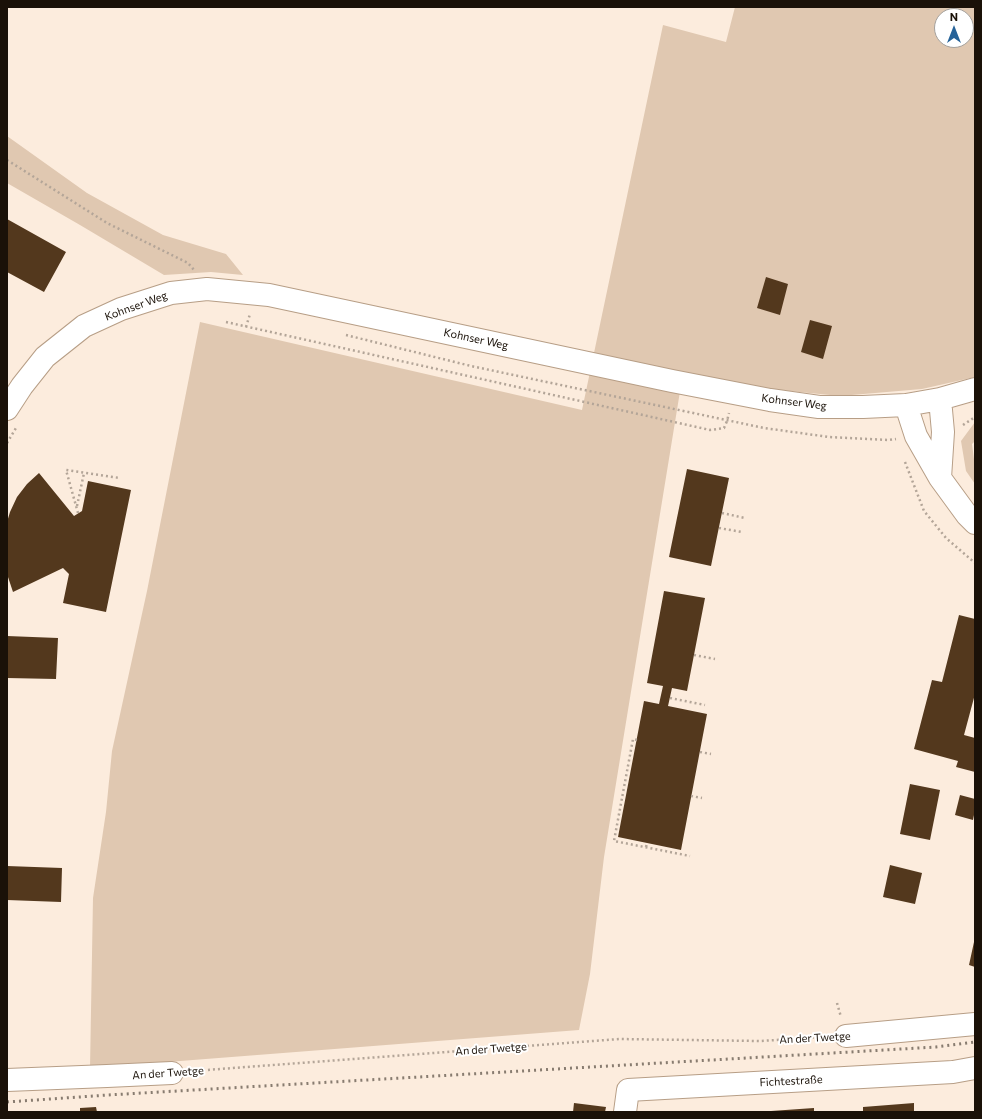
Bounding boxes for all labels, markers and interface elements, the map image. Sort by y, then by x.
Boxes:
north arrow [934,8,974,48]
text: N [950,10,958,23]
street label: Kohnser Weg [103,289,169,323]
street label: Kohnser Weg [442,326,510,352]
street label: Kohnser Weg [761,391,827,413]
street label: An der Twetge [779,1030,851,1046]
street label: An der Twetge [455,1040,527,1058]
street label: An der Twetge [132,1064,204,1082]
street label: Fichtestraße [759,1073,823,1089]

